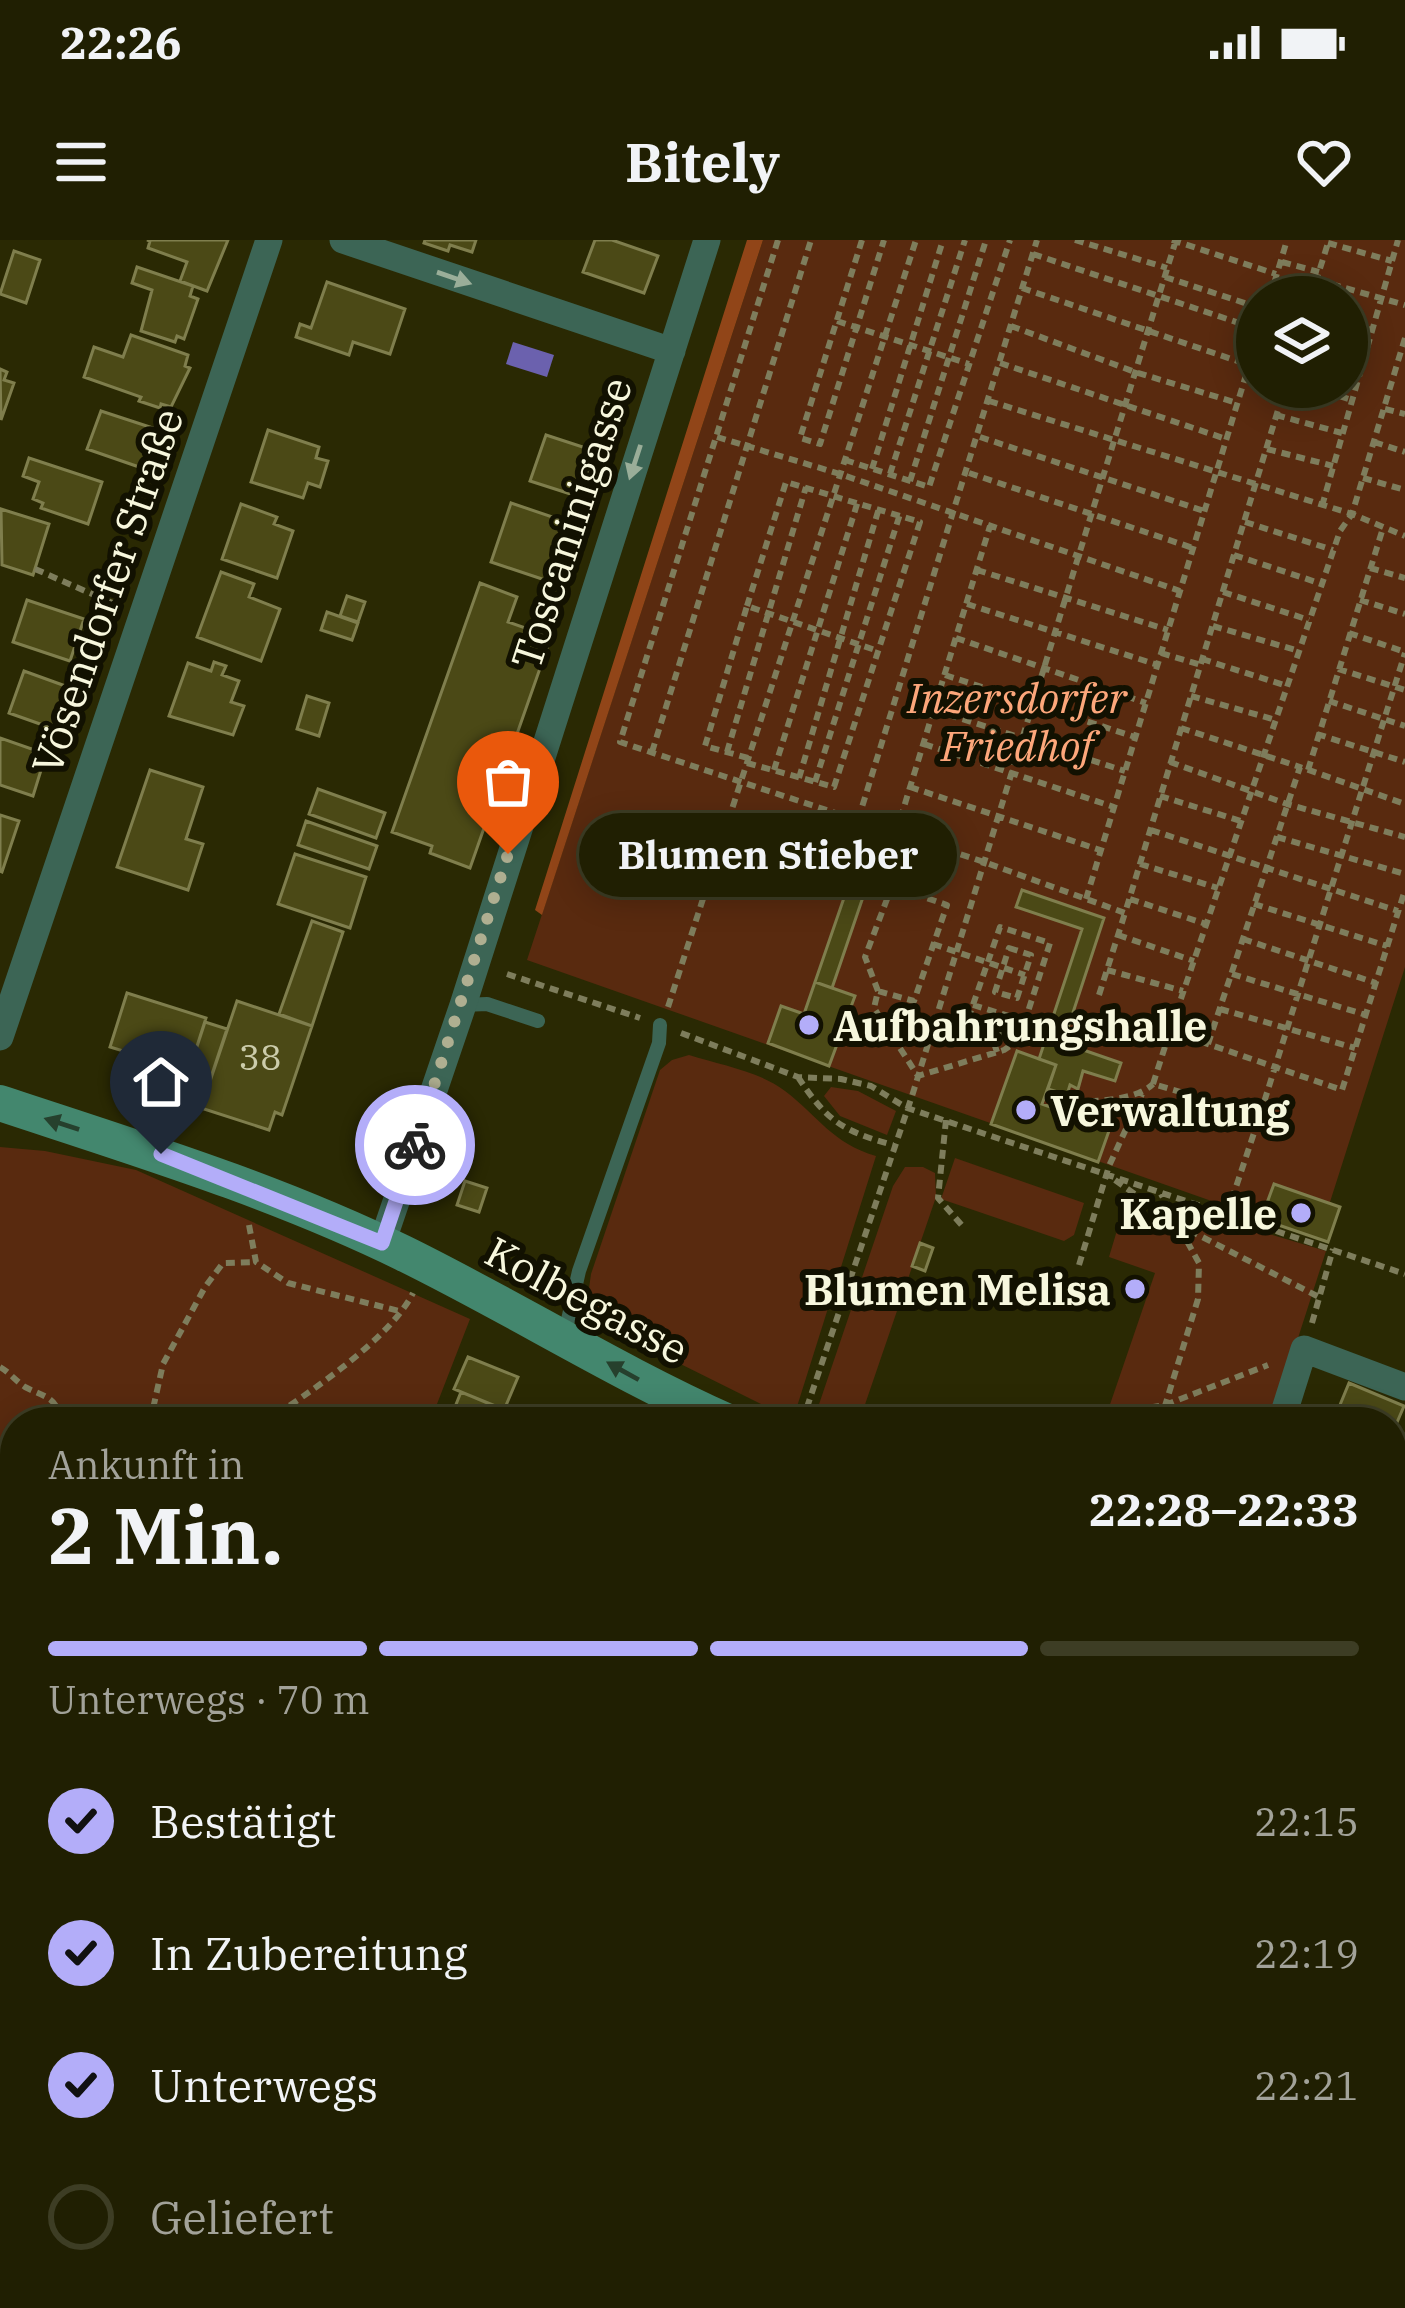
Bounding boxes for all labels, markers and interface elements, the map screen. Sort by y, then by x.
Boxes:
text: 22:26 [60,13,182,71]
text: Bitely [625,127,780,197]
icon: menu [48,129,114,195]
icon: heart [1291,129,1357,195]
one-way arrow [436,269,473,288]
map controls [1236,276,1368,408]
button: layers [1236,276,1368,408]
street label: Toscaninigasse [498,370,644,676]
street label: Vösendorfer Straße [19,401,195,781]
one-way arrow [625,444,644,481]
park label: Inzersdorfer Friedhof [906,670,1128,773]
pin [457,731,559,854]
icon: bag [475,749,541,815]
callout: Blumen Stieber [580,812,958,896]
text: Blumen Stieber [618,829,918,880]
place label: Aufbahrungshalle [833,998,1207,1053]
marker: Aufbahrungshalle [796,1012,822,1038]
pin [110,1031,212,1154]
house number: 38 [238,1033,282,1080]
icon: home [128,1049,194,1115]
place label: Verwaltung [1050,1083,1291,1138]
courier [355,1085,475,1205]
marker: Verwaltung [1013,1097,1039,1123]
icon: bike [382,1112,448,1178]
one-way arrow [43,1113,80,1132]
place label: Kapelle [1119,1186,1277,1241]
marker: Kapelle [1288,1200,1314,1226]
street label: Kolbegasse [476,1224,698,1376]
place label: Blumen Melisa [804,1262,1111,1317]
marker: Blumen Melisa [1122,1276,1148,1302]
one-way arrow [605,1361,640,1382]
text: Ankunft in [48,1439,244,1490]
text: 22:28–22:33 [1089,1480,1359,1538]
text: 2 Min. [48,1484,283,1585]
text: Unterwegs · 70 m [48,1674,370,1725]
icon: check [48,1788,114,1854]
text: Bestätigt [150,1792,336,1850]
text: 22:15 [1254,1796,1359,1847]
icon: check [48,1920,114,1986]
text: In Zubereitung [150,1924,468,1982]
text: 22:19 [1254,1928,1359,1979]
icon: check [48,2052,114,2118]
text: Unterwegs [150,2056,378,2114]
text: 22:21 [1254,2060,1359,2111]
text: Geliefert [150,2188,334,2246]

